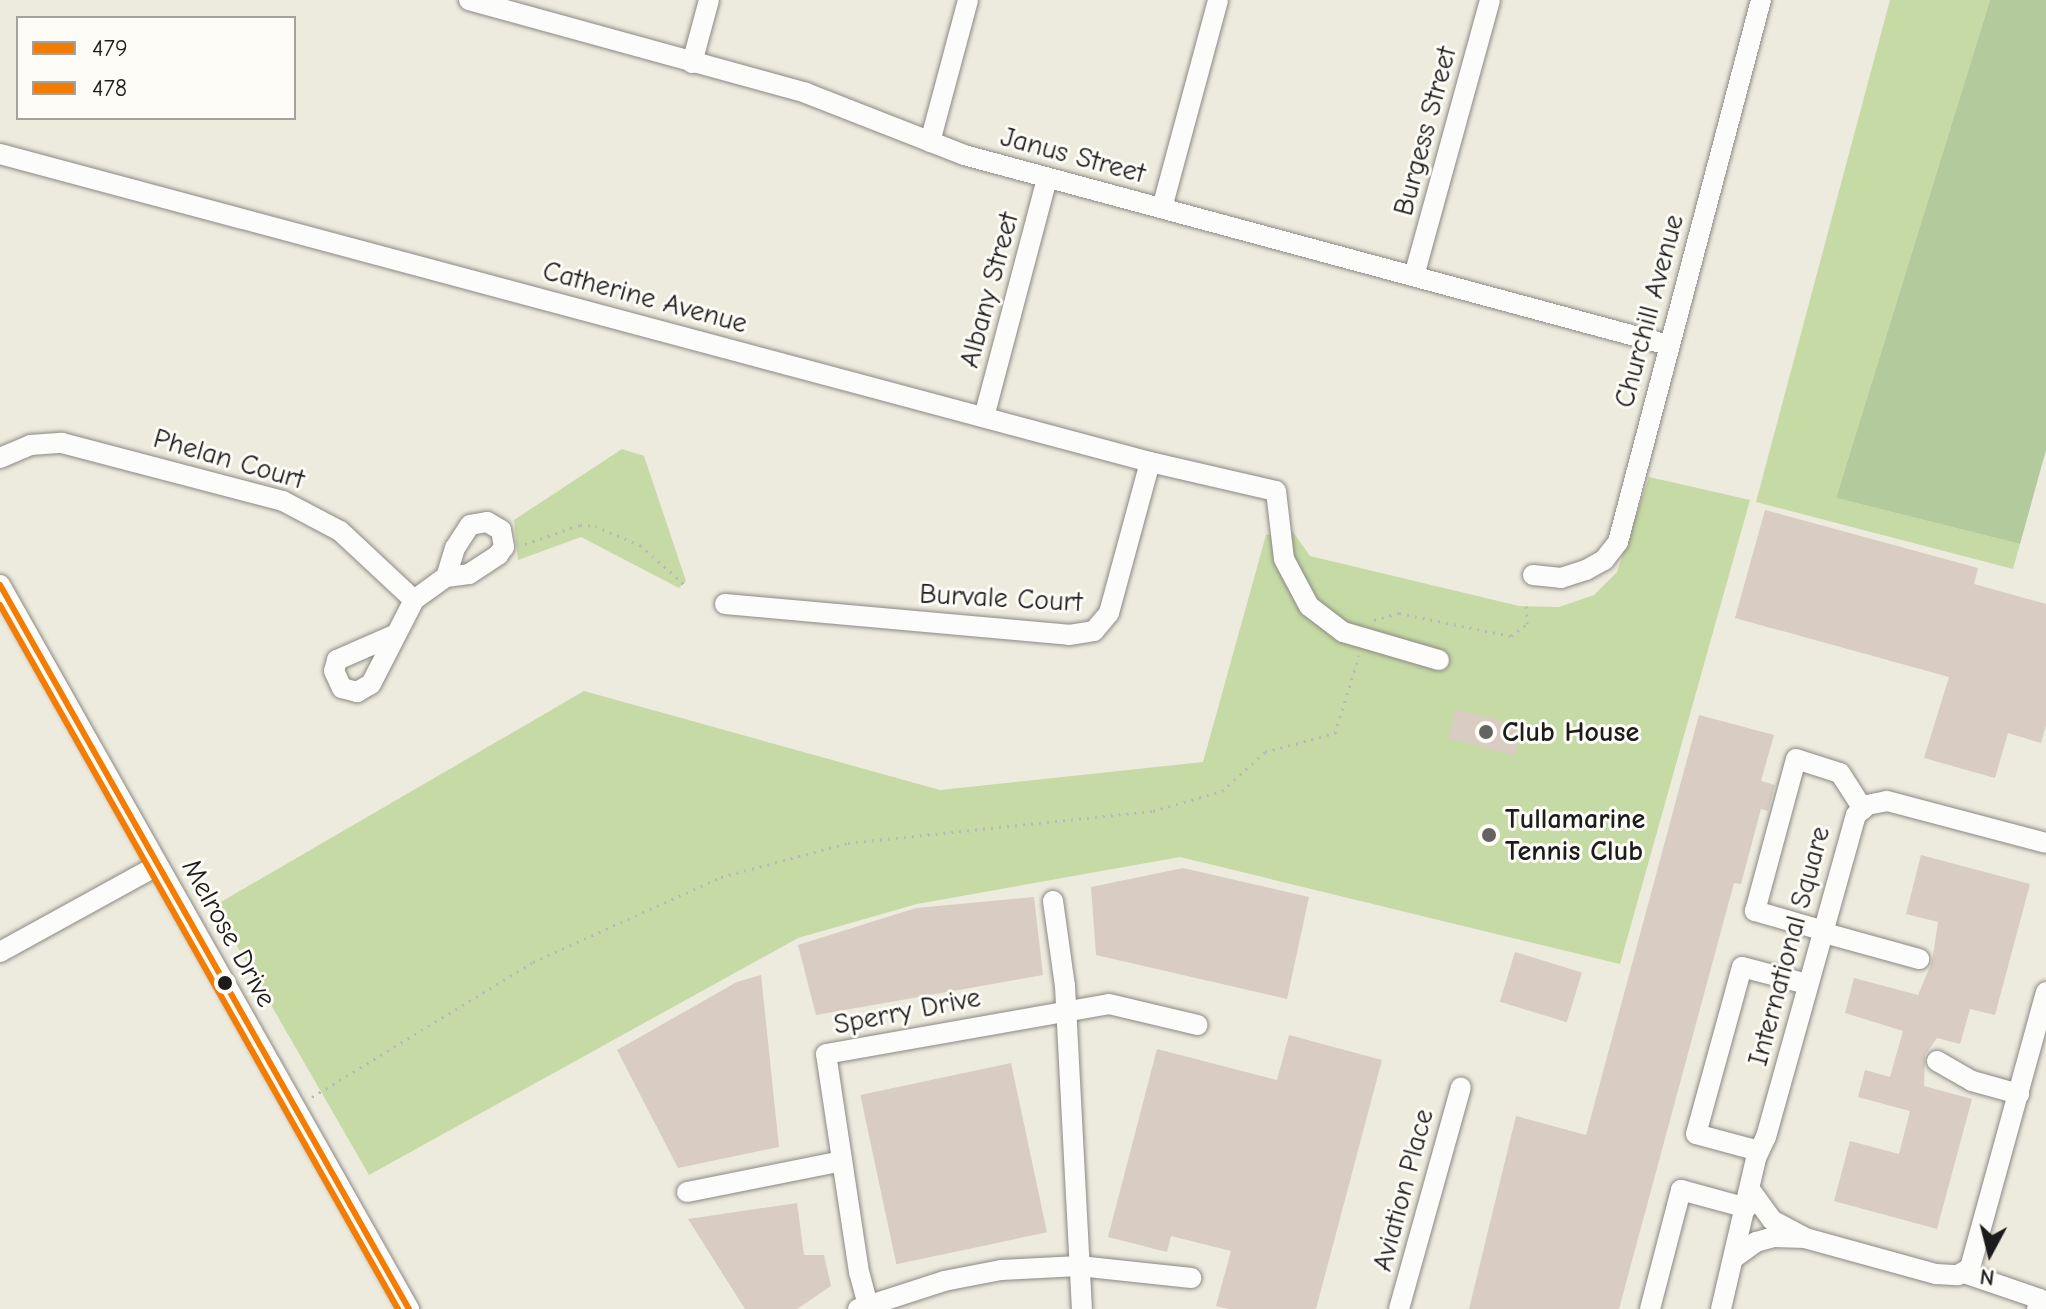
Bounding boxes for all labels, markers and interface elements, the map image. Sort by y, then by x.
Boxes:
legend [16,16,296,120]
text: 479 [92,34,128,62]
street label: Burgess Street [1386,43,1464,219]
text: 478 [92,74,127,102]
street label: Janus Street [997,120,1149,190]
street label: Albany Street [952,209,1026,371]
street label: Churchill Avenue [1607,211,1691,411]
street label: Catherine Avenue [539,254,751,340]
street label: Phelan Court [150,421,308,497]
street label: Burvale Court [919,577,1083,619]
place label: Club House [1502,715,1639,749]
marker: Club House [1477,723,1495,741]
place label: Tullamarine Tennis Club [1505,802,1645,868]
street label: International Square [1741,823,1837,1069]
marker: Tullamarine Tennis Club [1480,826,1498,844]
street label: Melrose Drive [175,853,283,1013]
unlabelled marker [217,975,233,991]
street label: Sperry Drive [831,980,983,1042]
street label: Aviation Place [1365,1105,1441,1275]
north arrow [1950,1213,2030,1293]
text: N [1978,1263,1996,1291]

